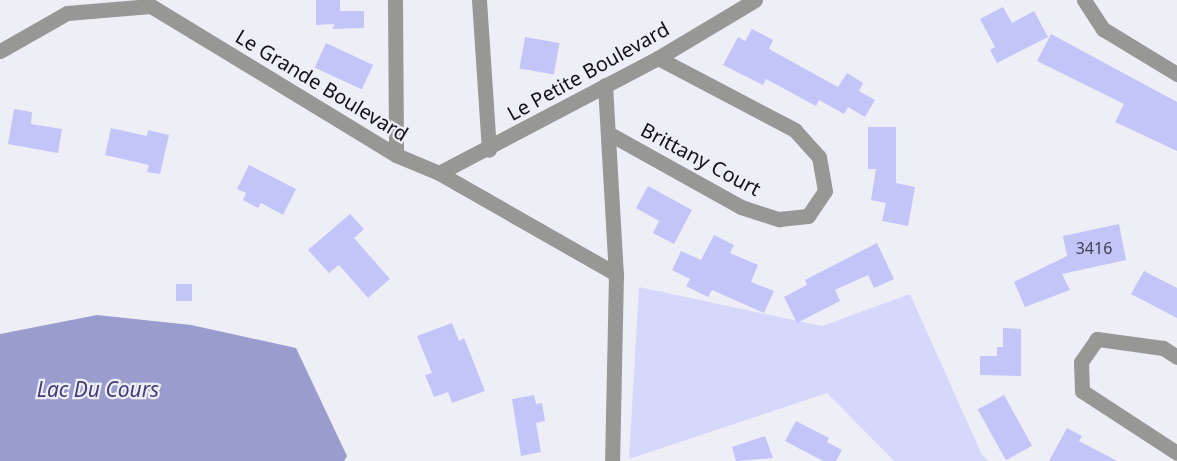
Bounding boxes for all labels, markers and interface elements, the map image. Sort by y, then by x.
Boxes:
street label: Le Petite Boulevard [503,17,673,125]
street label: Le Grande Boulevard [231,24,413,146]
street label: Brittany Court [637,117,765,201]
house number: 3416 [1076,238,1112,258]
water label: Lac Du Cours [37,376,159,402]

